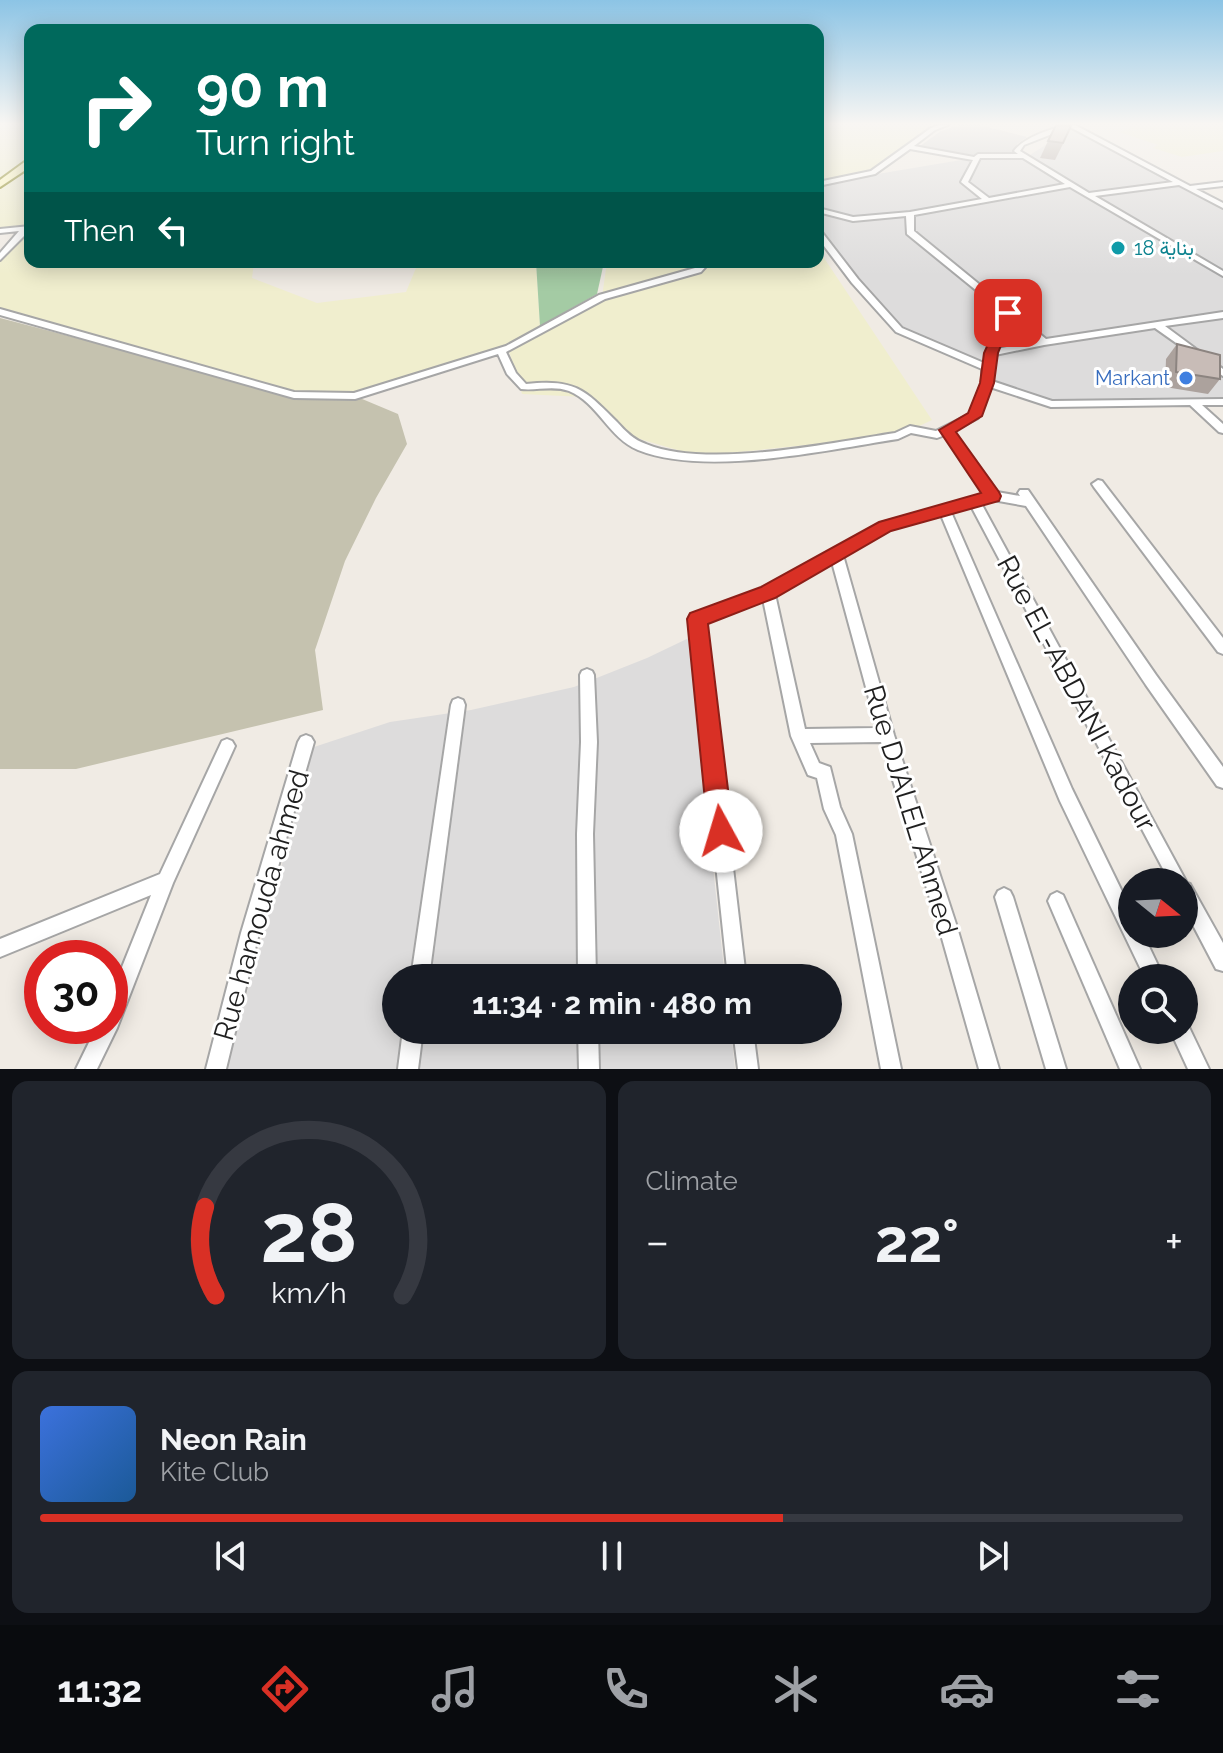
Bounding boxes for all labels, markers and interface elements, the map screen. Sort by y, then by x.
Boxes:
text: 90 m [196,54,329,120]
icon: right [64,56,168,160]
text: Turn right [196,121,355,163]
icon: left [151,208,195,252]
text: Then [64,213,135,248]
place label: بناية 18 [1134,236,1194,260]
marker: بناية 18 [1109,239,1127,257]
pin [974,279,1042,347]
icon: arrive [986,291,1030,335]
place label: Markant [1095,366,1170,390]
marker: Markant [1177,369,1195,387]
street label: Rue EL-ABDANI Kadour [990,550,1163,837]
street label: Rue DJALEL Ahmed [857,681,964,939]
street label: Rue hamouda ahmed [207,766,316,1044]
position arrow [679,789,763,873]
north arrow [1118,868,1198,948]
map controls [1118,868,1198,1044]
speed limit sign: 30 [24,940,128,1044]
button: search [1118,964,1198,1044]
text: 11:34 · 2 min · 480 m [472,986,752,1021]
text: Climate [646,1166,738,1196]
text: 28 [260,1184,357,1281]
text: 22° [875,1206,959,1276]
text: − [646,1216,669,1267]
text: + [1165,1216,1183,1267]
text: km/h [271,1276,346,1310]
text: Neon Rain [160,1422,307,1457]
text: Kite Club [160,1457,269,1487]
icon: previous [209,1534,253,1578]
icon: pause [590,1534,634,1578]
icon: next [971,1534,1015,1578]
icon: directions [257,1661,313,1717]
icon: music [427,1661,483,1717]
icon: phone [598,1661,654,1717]
icon: climate [768,1661,824,1717]
icon: car [939,1661,995,1717]
icon: filters [1110,1661,1166,1717]
text: 11:32 [57,1668,142,1710]

